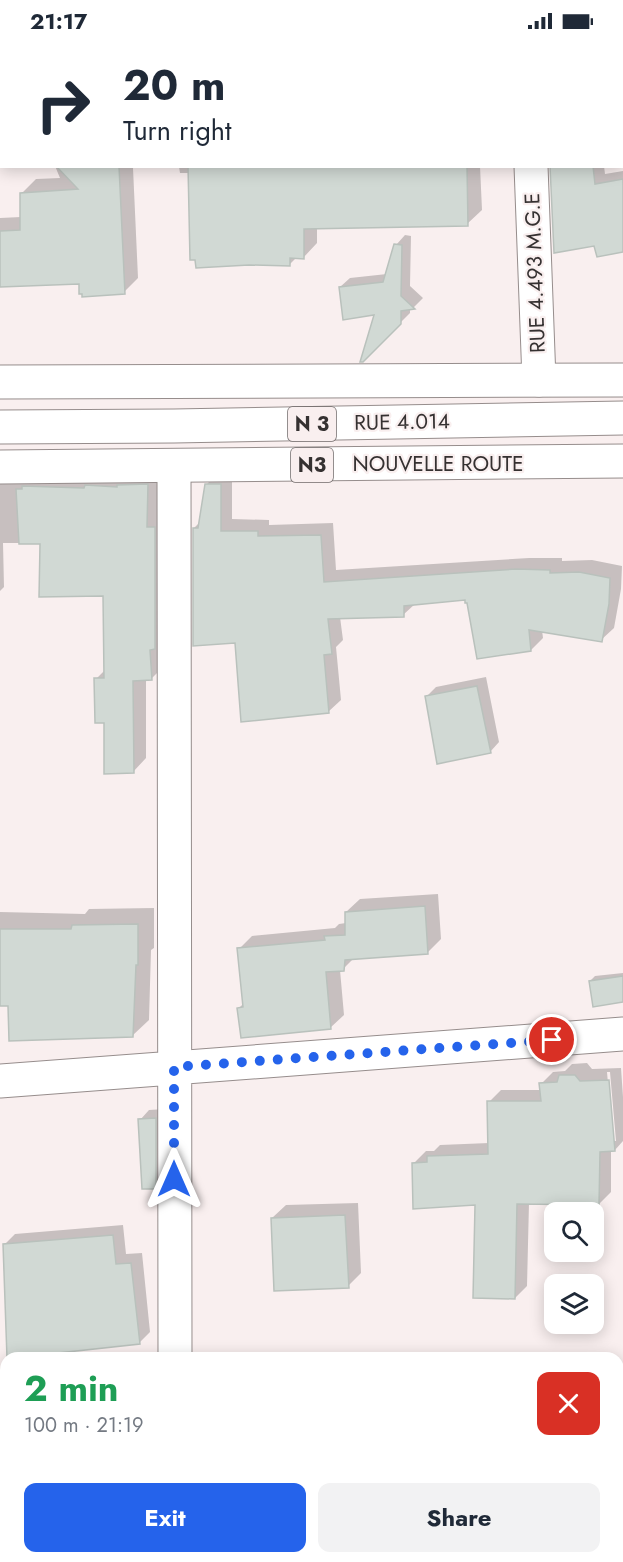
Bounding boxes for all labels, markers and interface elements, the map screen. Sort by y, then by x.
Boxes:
text: 21:17 [30,5,87,37]
text: 20 m [123,55,225,116]
icon: right [24,66,102,144]
text: Turn right [123,111,231,150]
street label: RUE 4.493 M.G.E [517,192,553,354]
street label: RUE 4.014 [354,406,450,438]
road number: N 3 [288,407,336,441]
road number: N3 [291,448,333,482]
street label: NOUVELLE ROUTE [353,449,523,479]
pin [526,1014,577,1065]
icon: arrive [535,1023,568,1056]
position arrow [142,1147,206,1211]
map controls [544,1202,604,1334]
button: search [544,1202,604,1262]
button: layers [544,1274,604,1334]
text: 2 min [24,1362,119,1414]
button: close [537,1372,600,1435]
text: 100 m · 21:19 [24,1411,144,1440]
button: Exit [24,1483,306,1552]
button: Share [318,1483,600,1552]

